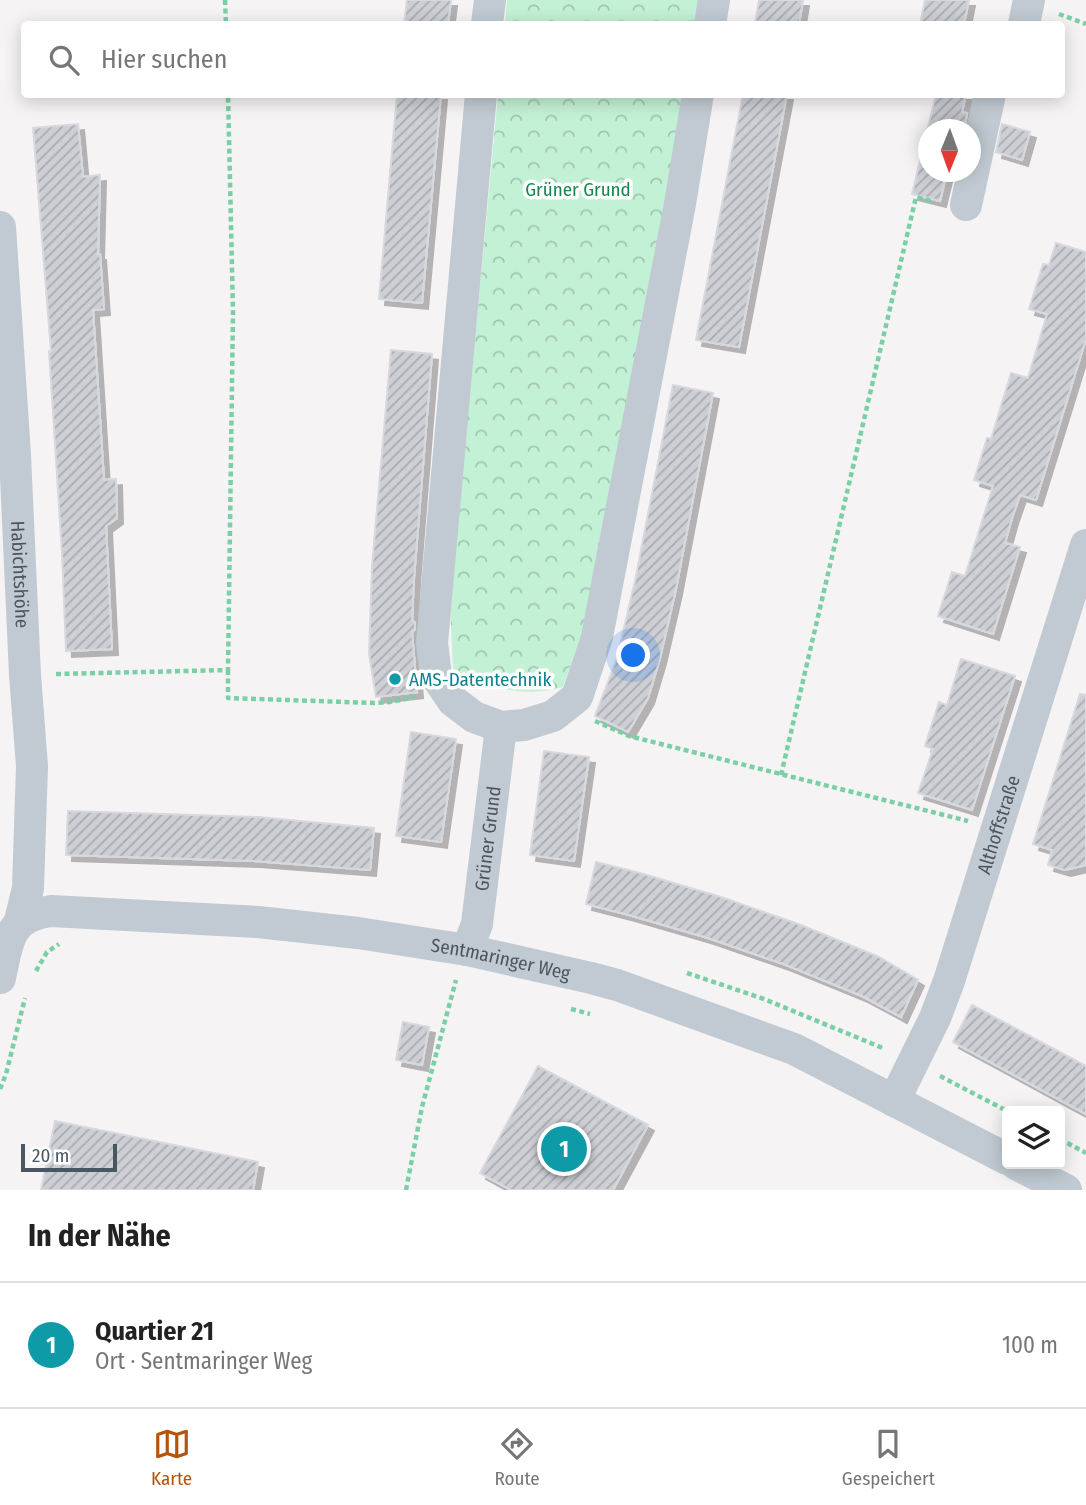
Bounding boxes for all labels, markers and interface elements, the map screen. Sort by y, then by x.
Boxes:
search box [21,21,1065,98]
icon: search [45,41,83,79]
text: Hier suchen [101,44,227,75]
north arrow [918,119,981,182]
park label: Grüner Grund [525,178,631,201]
street label: Habichtshöhe [6,520,34,629]
your location [616,638,650,672]
place label: AMS-Datentechnik [409,668,551,691]
marker: AMS-Datentechnik [387,671,403,687]
street label: Althoffstraße [972,773,1024,877]
street label: Grüner Grund [470,785,505,892]
street label: Sentmaringer Weg [429,933,573,985]
map controls [1002,1106,1065,1169]
button: layers [1002,1106,1065,1169]
pin: 1 [541,1123,587,1175]
scale bar [21,1141,117,1173]
text: 20 m [32,1144,69,1167]
text: In der Nähe [28,1218,171,1254]
text: Quartier 21 [95,1316,214,1347]
text: 1 [46,1331,56,1359]
text: 100 m [1002,1331,1058,1359]
text: Ort · Sentmaringer Weg [95,1347,312,1375]
tab: Karte [151,1425,192,1490]
tab: Route [494,1425,540,1490]
tab: Gespeichert [842,1425,935,1490]

